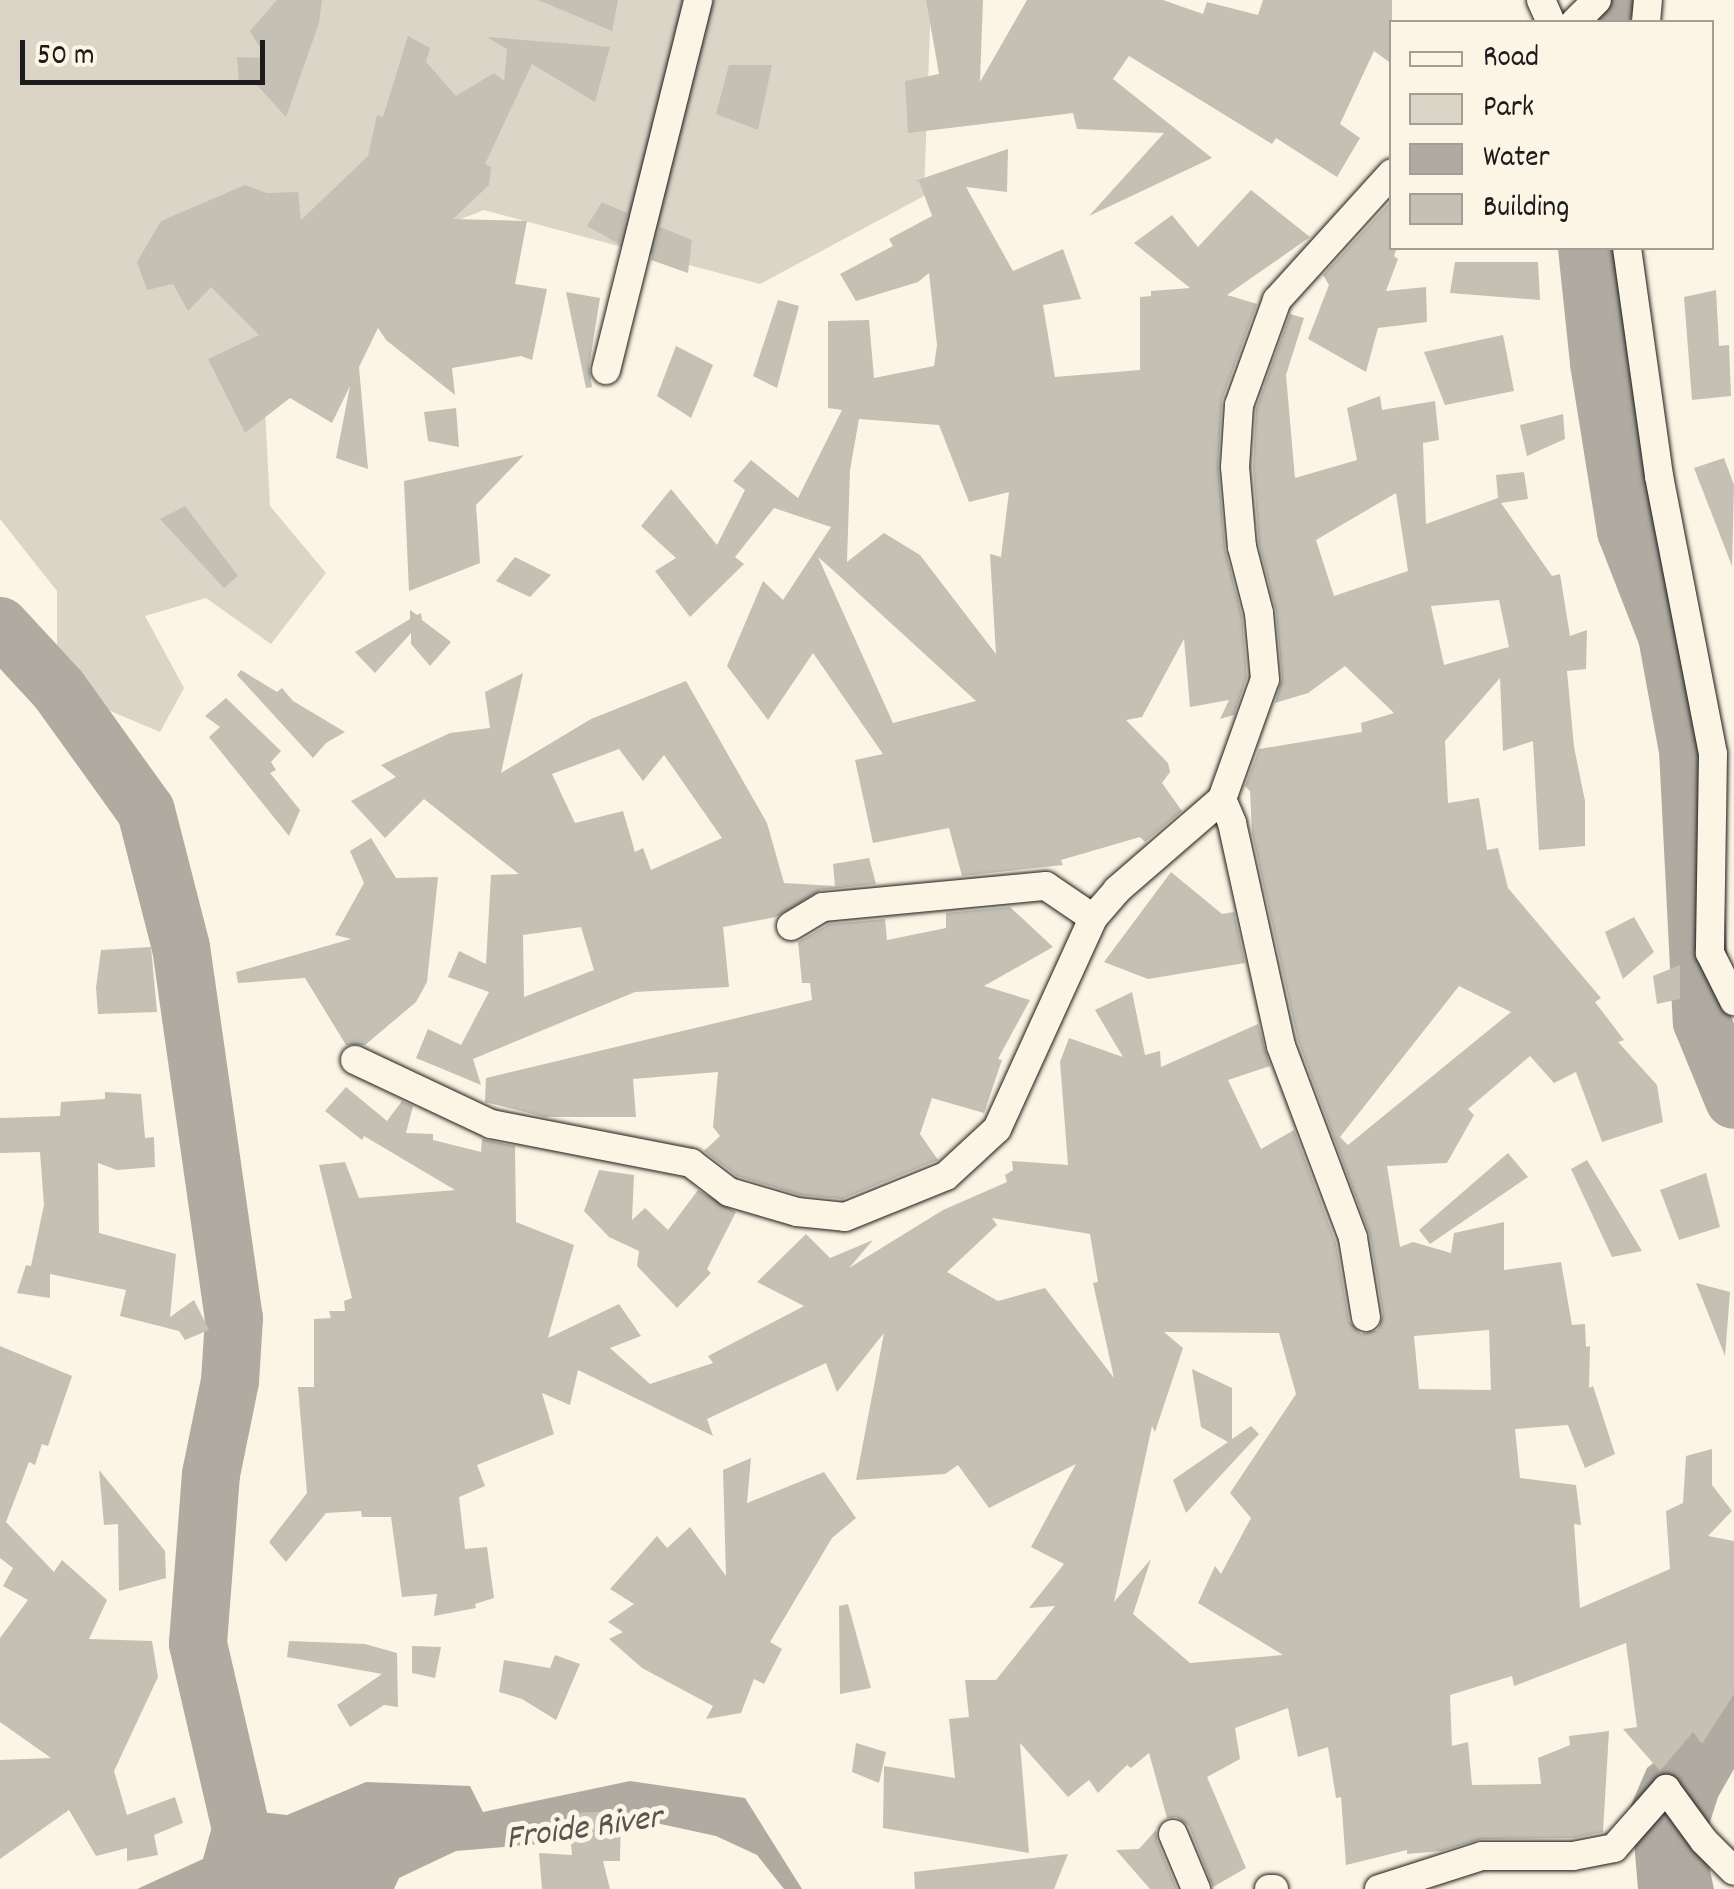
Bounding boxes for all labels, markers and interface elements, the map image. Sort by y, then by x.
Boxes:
scale bar [25,20,270,82]
legend [1389,20,1714,250]
text: 50 m [37,36,95,79]
text: Road [1483,38,1539,81]
text: Park [1483,88,1534,131]
text: Water [1483,138,1550,181]
text: Building [1483,188,1569,231]
water label: Froide River [503,1798,665,1862]

